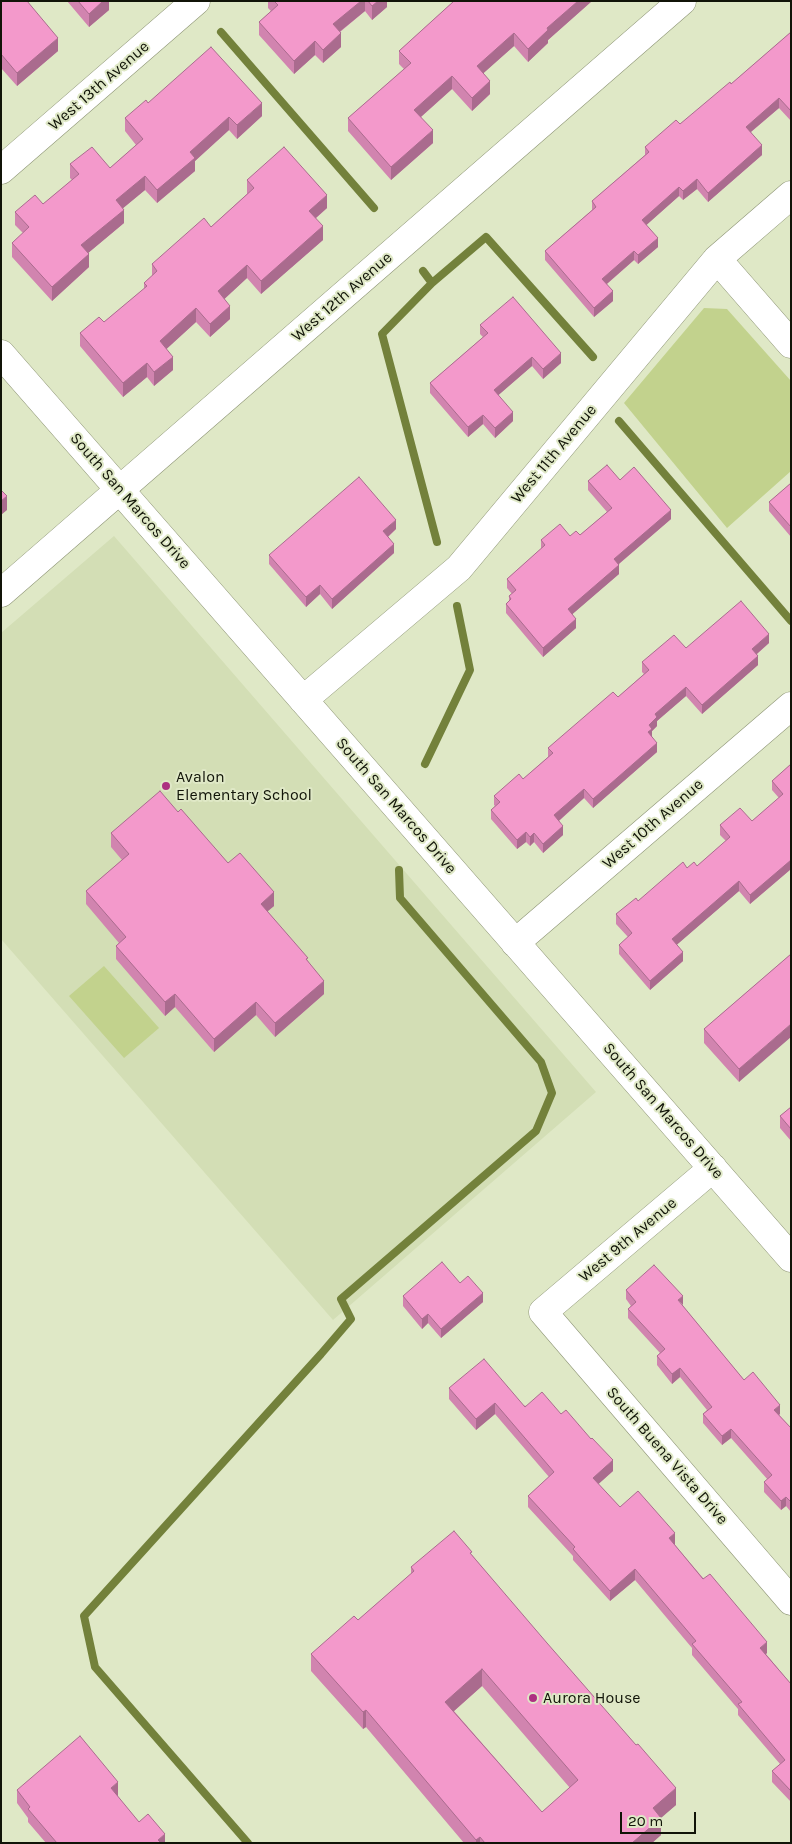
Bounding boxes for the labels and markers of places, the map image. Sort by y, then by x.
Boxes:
place label: Avalon Elementary School [176,767,312,805]
marker: Avalon Elementary School [160,780,172,792]
place label: Aurora House [543,1688,641,1708]
marker: Aurora House [527,1692,539,1704]

